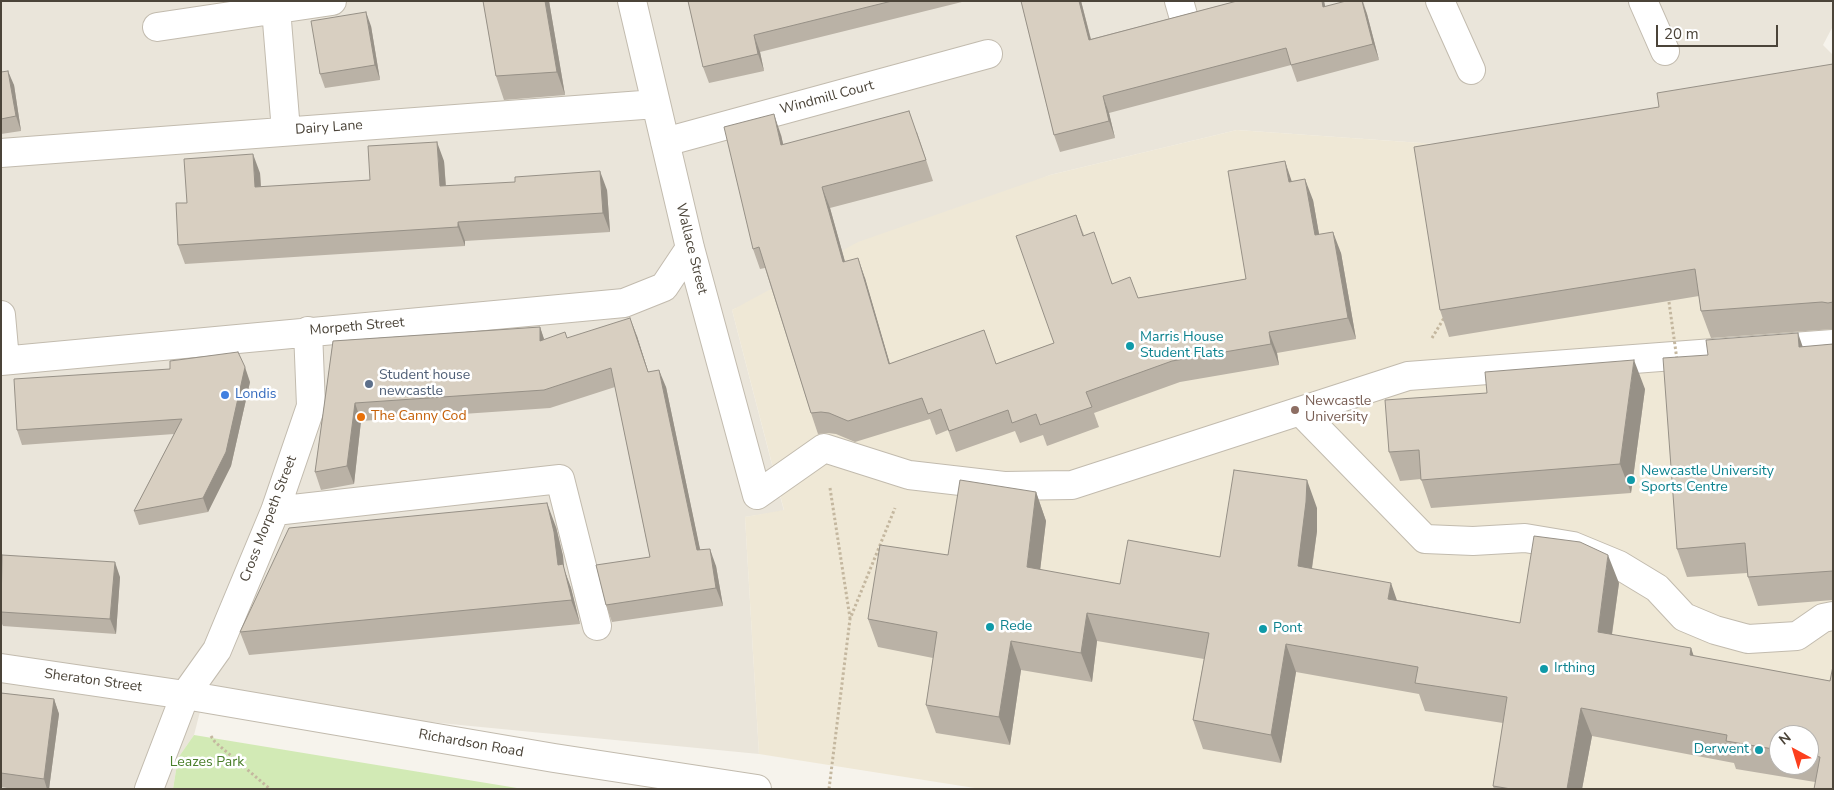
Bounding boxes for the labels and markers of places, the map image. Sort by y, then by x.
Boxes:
place label: Marris House Student Flats [1140,330,1224,362]
marker: Marris House Student Flats [1124,340,1136,352]
place label: Student house newcastle [379,368,470,401]
marker: Student house newcastle [363,378,375,390]
place label: Londis [235,387,276,403]
marker: Londis [219,389,231,401]
place label: Newcastle University [1305,394,1371,427]
marker: Newcastle University [1289,404,1301,416]
place label: The Canny Cod [371,409,467,425]
marker: The Canny Cod [355,411,367,423]
place label: Newcastle University Sports Centre [1641,464,1774,497]
marker: Newcastle University Sports Centre [1625,474,1637,486]
place label: Rede [1000,619,1032,635]
marker: Rede [984,621,996,633]
place label: Pont [1273,621,1302,637]
marker: Pont [1257,623,1269,635]
place label: Irthing [1554,661,1595,677]
marker: Irthing [1538,663,1550,675]
place label: Derwent [1694,742,1749,758]
marker: Derwent [1753,744,1765,756]

